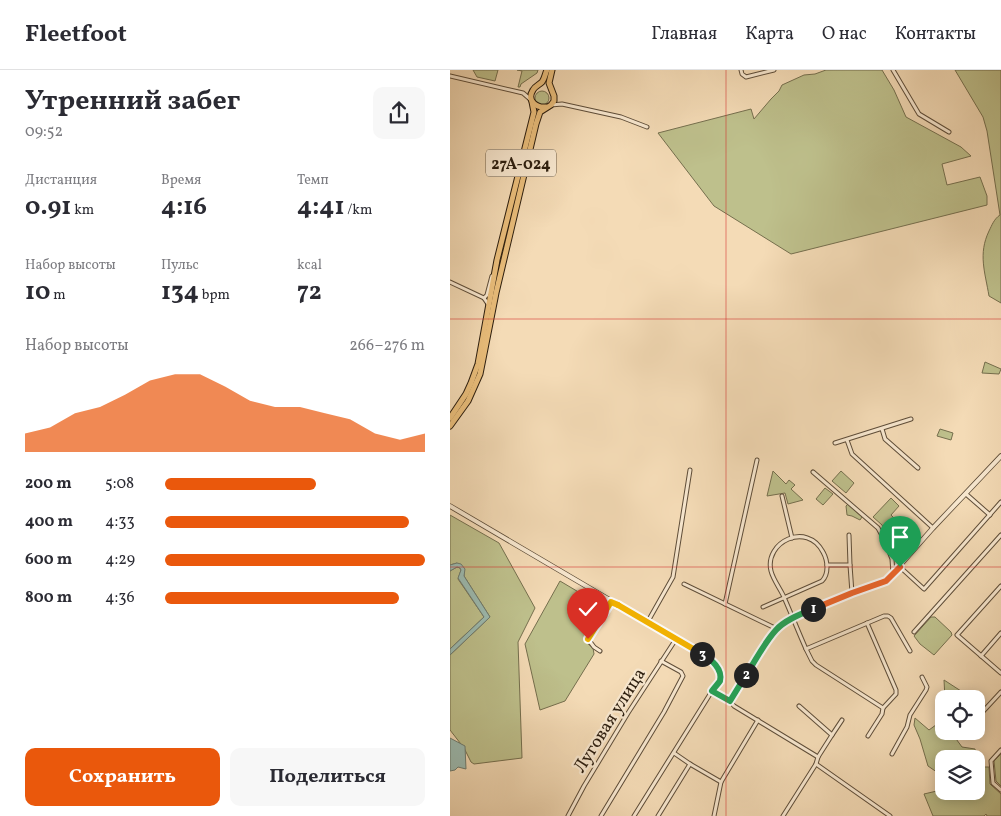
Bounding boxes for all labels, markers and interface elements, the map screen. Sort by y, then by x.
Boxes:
text: Fleetfoot [25,18,127,52]
text: Главная [651,22,717,47]
text: Карта [745,22,794,47]
text: О нас [822,22,867,47]
text: Контакты [895,22,976,47]
text: Утренний забег [25,82,240,121]
button: share [373,87,425,139]
text: 09:52 [25,121,63,143]
road number: 27А-024 [486,150,556,176]
text: Дистанция [25,171,97,190]
text: Время [161,171,201,190]
text: Темп [297,171,329,190]
text: 0.91 [25,190,71,225]
text: 4:16 [161,190,207,225]
text: 4:41 [297,190,344,225]
text: km [71,201,94,220]
text: /km [344,201,372,220]
text: Набор высоты [25,256,116,275]
text: Пульс [161,256,199,275]
text: kcal [297,256,322,275]
text: 10 [25,275,50,310]
text: 134 [161,275,199,310]
text: 72 [297,275,322,310]
text: m [50,286,66,305]
text: bpm [199,286,230,305]
text: Набор высоты [25,335,129,357]
text: 266–276 m [349,335,425,357]
text: 200 m [25,473,72,495]
text: 5:08 [105,473,134,495]
text: 400 m [25,511,73,533]
text: 4:33 [105,511,135,533]
pin [879,516,921,567]
icon: arrive [886,523,914,551]
text: 600 m [25,549,72,571]
text: 4:29 [105,549,135,571]
text: 800 m [25,587,72,609]
text: 4:36 [105,587,135,609]
pin [567,588,609,639]
icon: check [574,595,602,623]
pin: 1 [800,596,826,622]
text: 1 [811,600,816,619]
pin: 3 [690,642,714,666]
text: 3 [699,645,706,664]
pin: 2 [734,662,758,688]
street label: Луговая улица [568,664,652,778]
text: 2 [743,666,750,685]
map controls [935,690,985,800]
button: locate [935,690,985,740]
button: Сохранить [25,748,220,806]
button: Поделиться [230,748,425,806]
button: layers [935,750,985,800]

